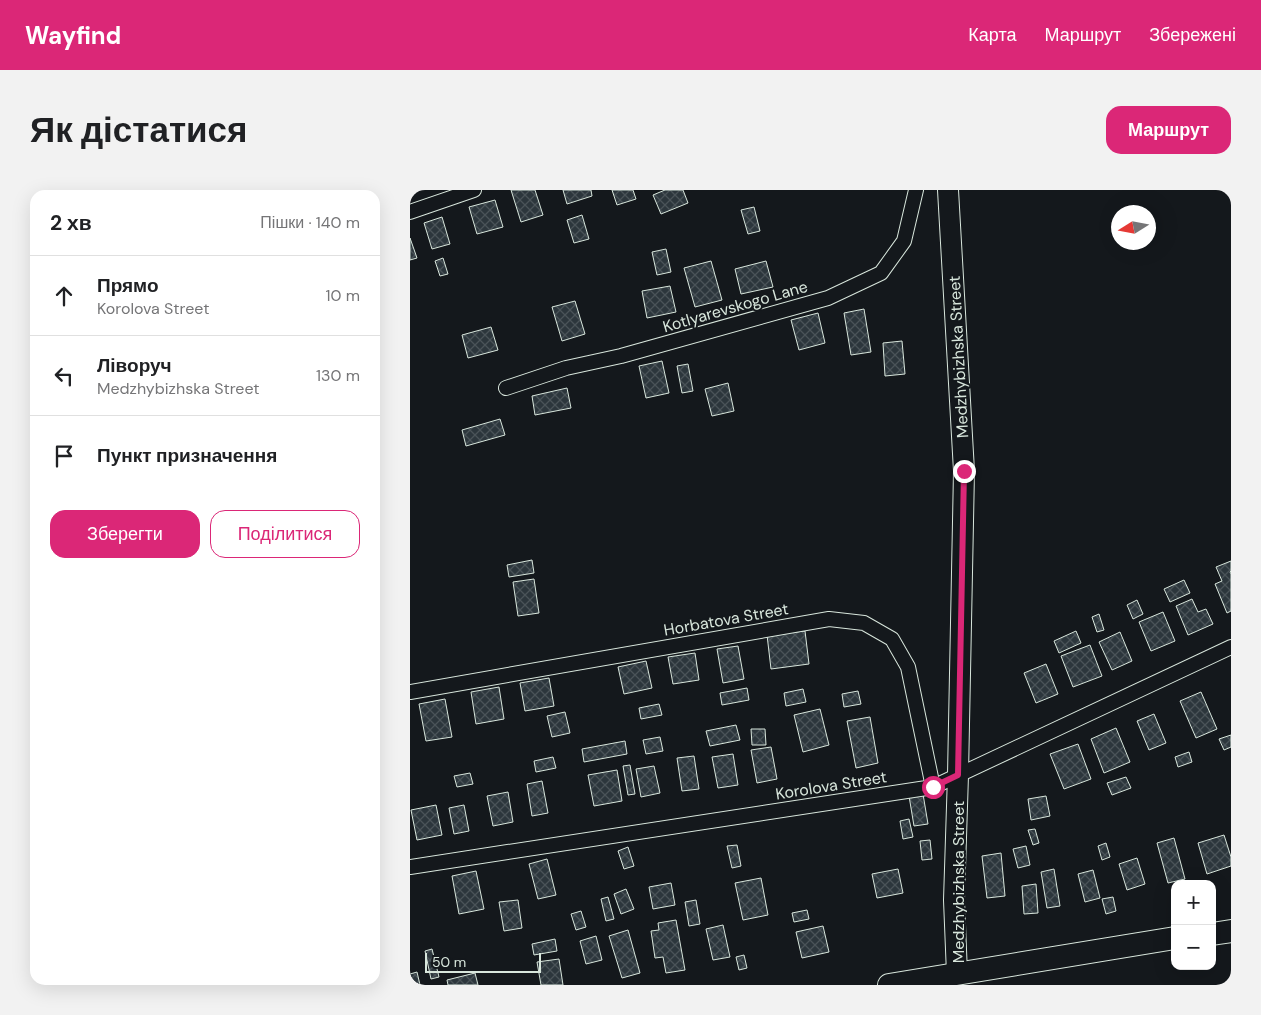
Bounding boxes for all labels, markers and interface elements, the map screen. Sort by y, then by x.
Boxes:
text: Wayfind [25,20,121,51]
text: Карта [968,23,1016,47]
text: Маршрут [1044,23,1121,47]
text: Збережені [1149,23,1236,47]
button: Маршрут [1106,106,1231,154]
text: Як дістатися [30,107,247,153]
north arrow [1111,205,1156,250]
text: 2 хв [50,209,92,237]
text: Пішки · 140 m [260,212,360,233]
text: Прямо [97,273,159,298]
street label: Medzhybizhska Street [944,275,973,439]
street label: Kotlyarevskogo Lane [660,276,810,337]
icon: ahead [50,282,78,310]
text: 10 m [326,285,360,306]
text: Korolova Street [97,298,209,319]
text: Ліворуч [97,353,172,378]
icon: left [50,362,78,390]
text: 130 m [316,365,360,386]
text: Medzhybizhska Street [97,378,259,399]
icon: arrive [50,442,78,470]
text: Пункт призначення [97,443,277,468]
route end [953,460,976,483]
button: Зберегти [50,510,200,558]
button: Поділитися [210,510,360,558]
street label: Horbatova Street [662,598,790,641]
street label: Korolova Street [774,766,888,805]
route start [922,776,945,799]
street label: Medzhybizhska Street [948,801,969,963]
map controls [1171,880,1216,970]
button: + [1171,880,1216,925]
button: − [1171,925,1216,970]
scale bar [425,950,541,973]
text: 50 m [432,953,466,971]

